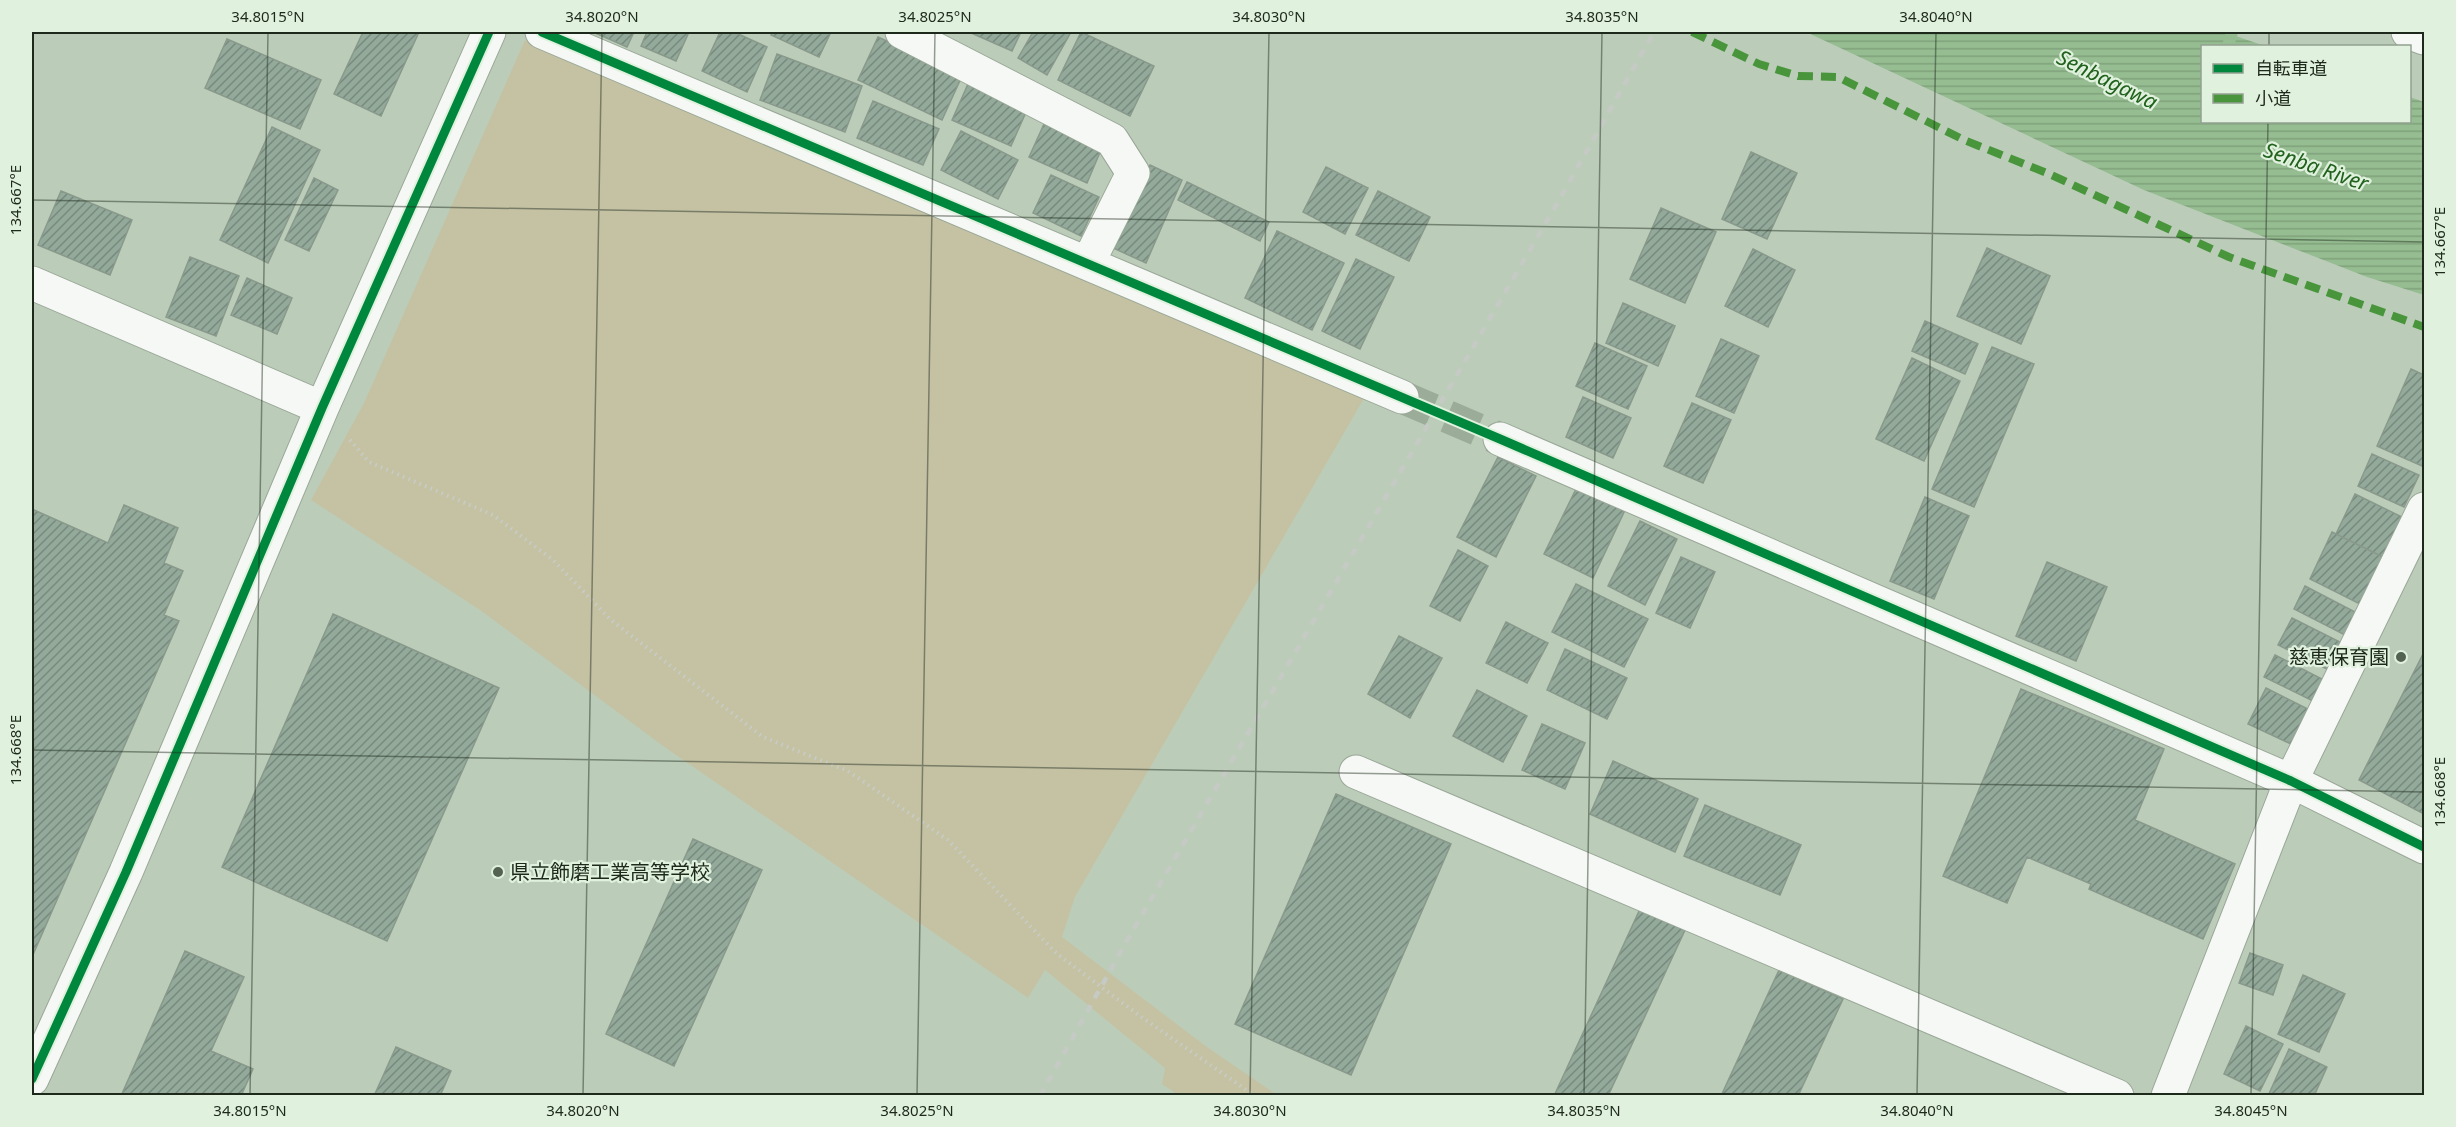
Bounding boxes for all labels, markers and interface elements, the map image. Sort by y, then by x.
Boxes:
text: 34.8015°N [231,6,305,26]
text: 34.8020°N [565,6,639,26]
text: 34.8025°N [898,6,972,26]
text: 34.8030°N [1232,6,1306,26]
text: 34.8035°N [1565,6,1639,26]
text: 34.8040°N [1899,6,1973,26]
water label: Senbagawa [2053,43,2162,116]
legend [2201,45,2411,123]
text: 自転車道 [2255,56,2327,80]
text: 小道 [2255,86,2291,110]
water label: Senba River [2260,135,2374,198]
text: 134.667°E [5,165,25,235]
text: 134.667°E [2429,207,2449,277]
place label: 慈恵保育園 [2289,643,2389,670]
marker: 慈恵保育園 [2394,650,2408,664]
text: 134.668°E [5,715,25,785]
text: 134.668°E [2429,757,2449,827]
place label: 県立飾磨工業高等学校 [510,858,710,885]
marker: 県立飾磨工業高等学校 [491,865,505,879]
text: 34.8015°N [213,1100,287,1120]
text: 34.8020°N [546,1100,620,1120]
text: 34.8025°N [880,1100,954,1120]
text: 34.8030°N [1213,1100,1287,1120]
text: 34.8035°N [1547,1100,1621,1120]
text: 34.8040°N [1880,1100,1954,1120]
text: 34.8045°N [2214,1100,2288,1120]

